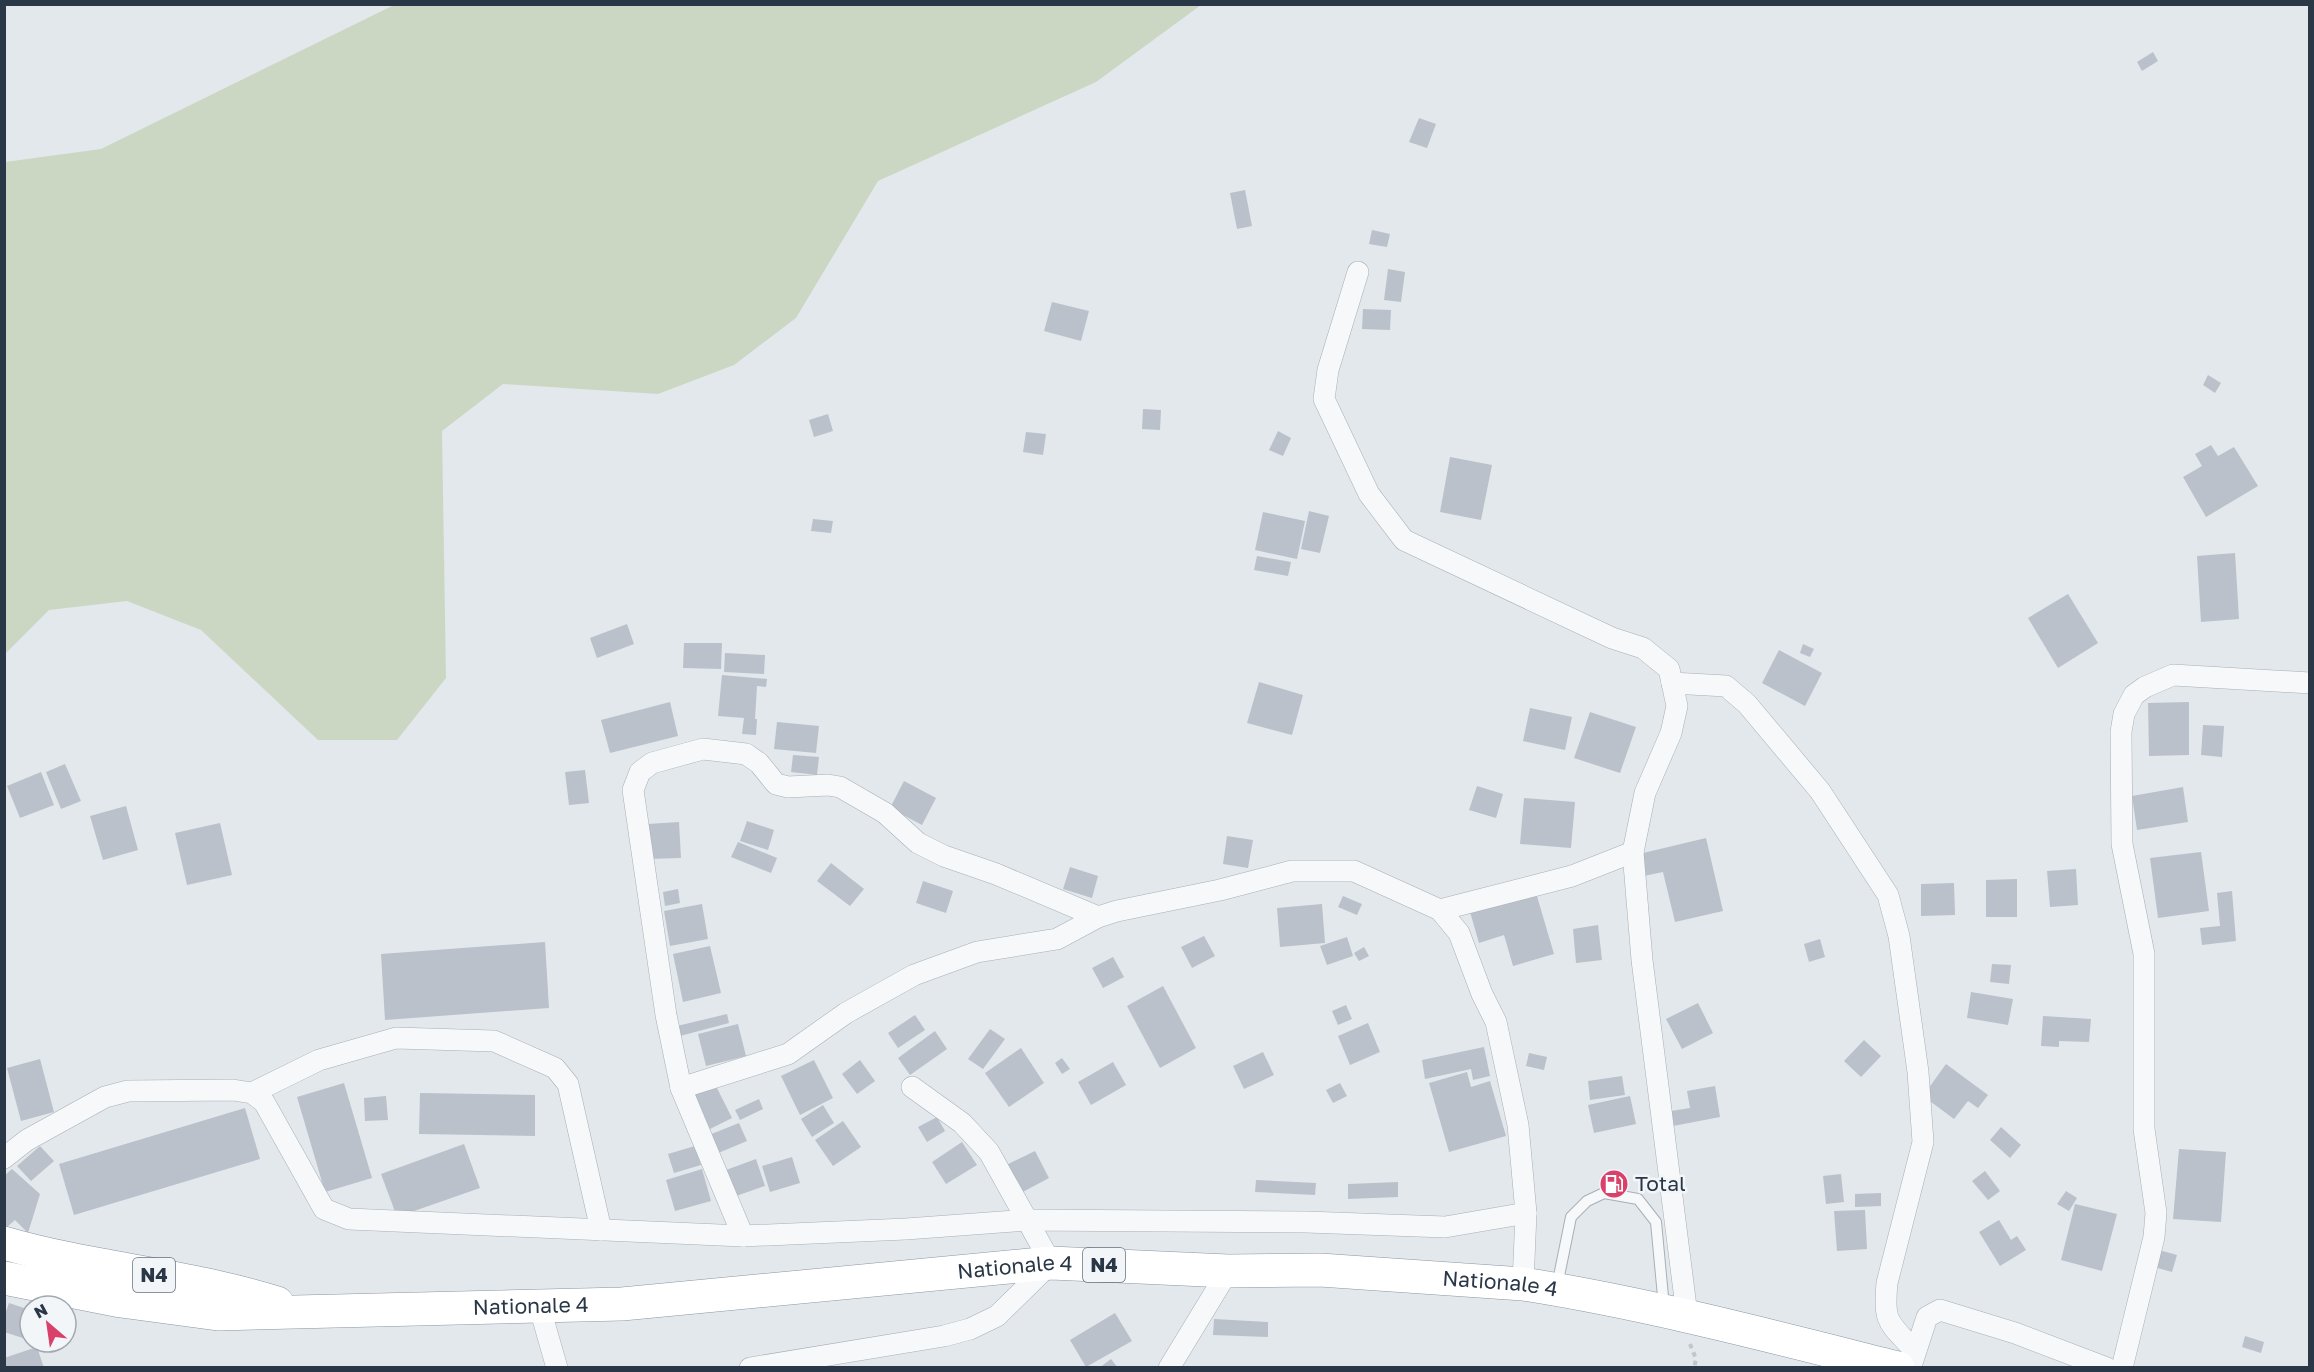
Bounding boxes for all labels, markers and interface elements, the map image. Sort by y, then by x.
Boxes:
fuel station icon: Total [1598,1168,1630,1200]
place label: Total [1635,1170,1686,1196]
road number: N4 [1083,1248,1125,1282]
street label: Nationale 4 [956,1249,1073,1284]
road number: N4 [133,1258,175,1292]
street label: Nationale 4 [1442,1264,1560,1302]
street label: Nationale 4 [473,1291,589,1320]
north arrow [18,1294,78,1354]
text: N [31,1299,51,1323]

